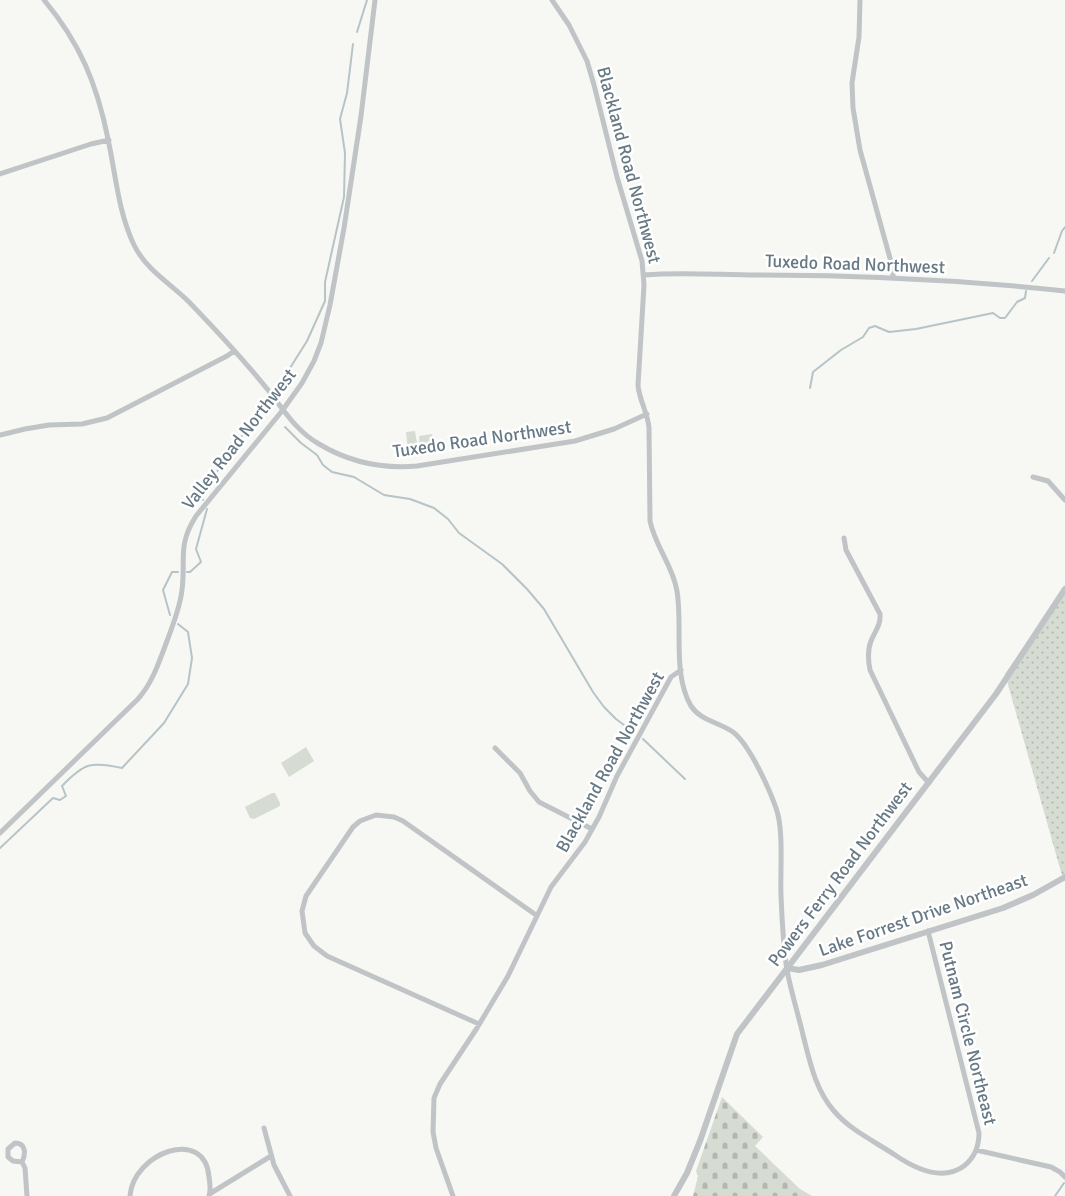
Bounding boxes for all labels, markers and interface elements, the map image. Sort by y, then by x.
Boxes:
street label: Blackland Road Northwest [592,64,666,266]
street label: Tuxedo Road Northwest [765,250,945,278]
street label: Valley Road Northwest [177,364,301,514]
street label: Tuxedo Road Northwest [391,416,573,462]
street label: Blackland Road Northwest [551,668,669,856]
street label: Powers Ferry Road Northwest [763,777,917,971]
street label: Lake Forrest Drive Northeast [816,869,1030,961]
street label: Putnam Circle Northeast [934,939,1002,1127]

